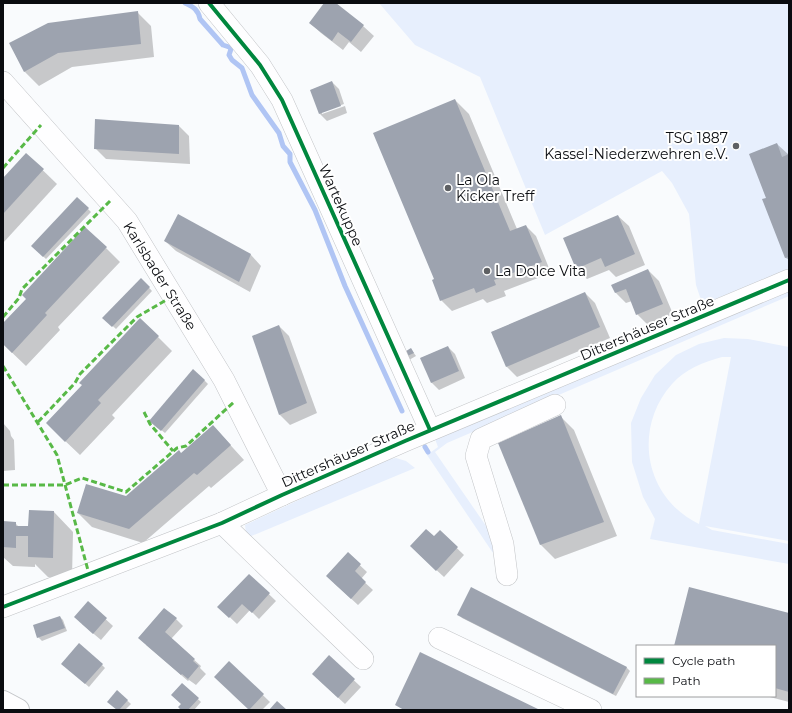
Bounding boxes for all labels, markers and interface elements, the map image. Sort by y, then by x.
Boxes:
place label: TSG 1887 Kassel-Niederzwehren e.V. [544,129,728,163]
marker: TSG 1887 Kassel-Niederzwehren e.V. [731,141,741,151]
street label: Wartekuppe [315,161,367,249]
place label: La Ola Kicker Treff [456,171,536,205]
marker: La Ola Kicker Treff [443,183,453,193]
street label: Karlsbader Straße [119,218,201,334]
place label: La Dolce Vita [495,262,586,280]
marker: La Dolce Vita [482,266,492,276]
street label: Dittershäuser Straße [577,292,717,364]
street label: Dittershäuser Straße [279,416,417,492]
legend [636,645,776,697]
text: Cycle path [672,653,735,668]
text: Path [672,673,701,688]

